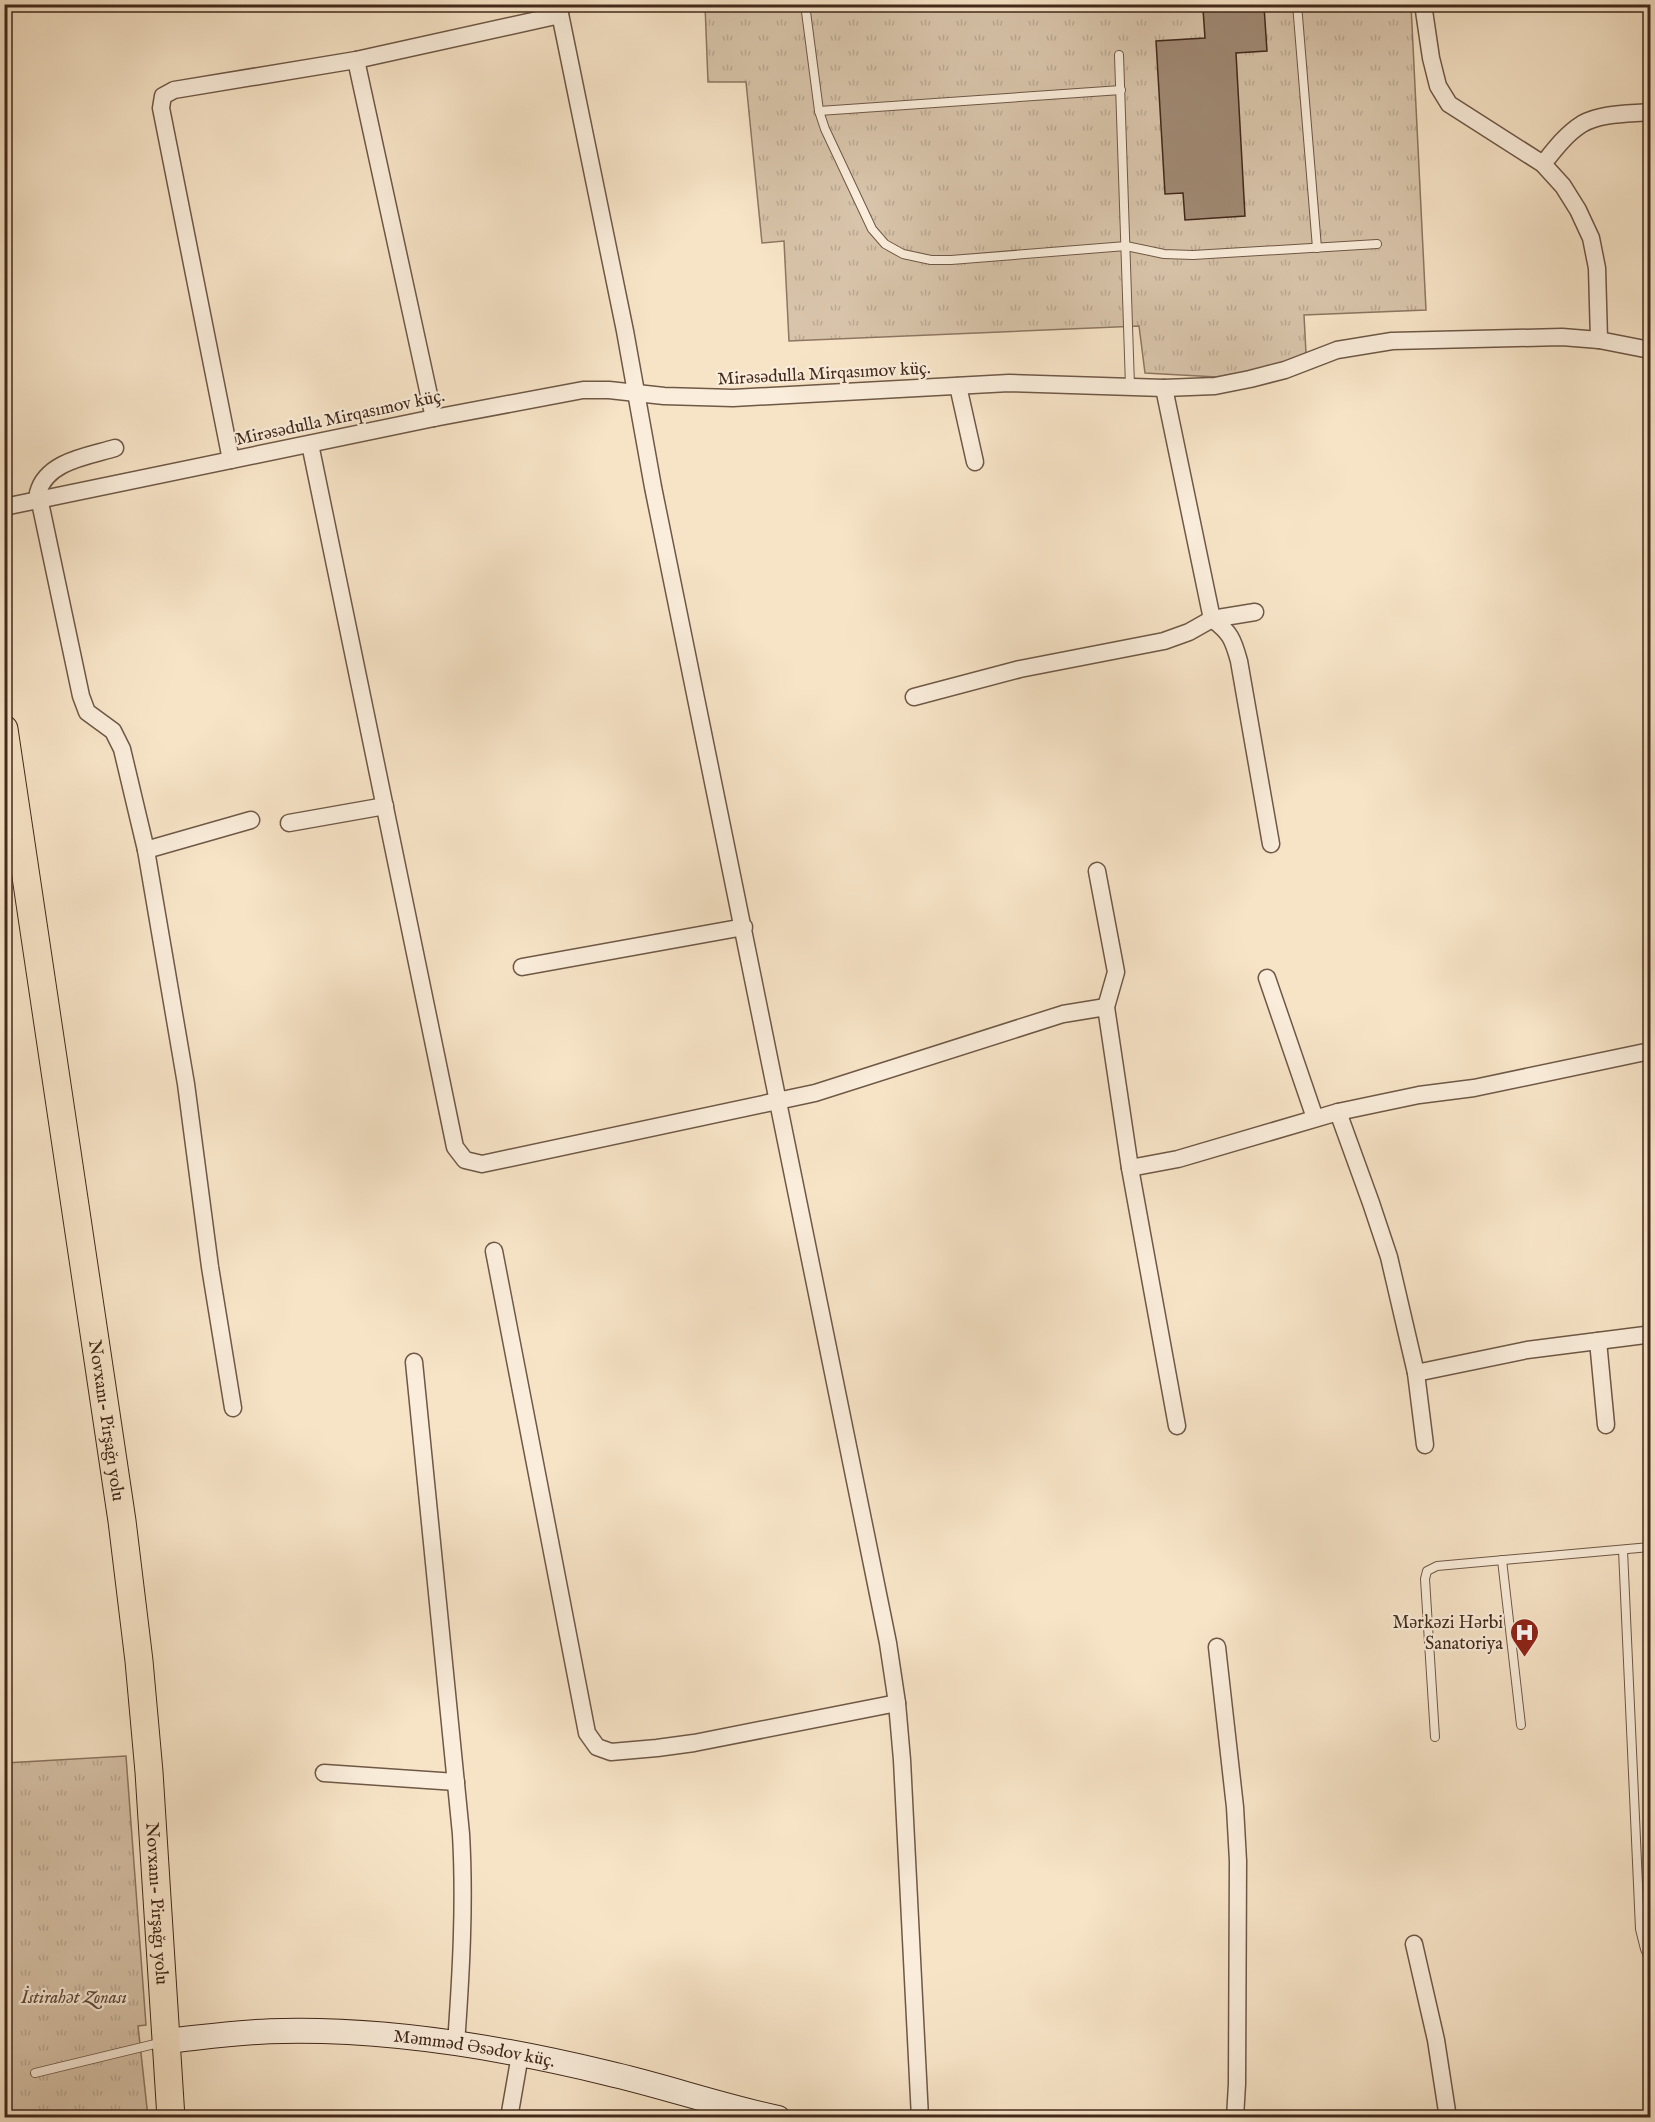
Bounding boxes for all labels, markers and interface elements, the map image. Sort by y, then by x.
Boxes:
street label: Mirəsədulla Mirqasımov küç. [717,357,931,392]
street label: Mirəsədulla Mirqasımov küç. [234,385,447,452]
street label: Novxanı- Pirşağı yolu [82,1338,129,1503]
place label: Mərkəzi Hərbi Sanatoriya [1392,1612,1503,1656]
hospital icon: Mərkəzi Hərbi Sanatoriya [1508,1616,1540,1658]
street label: Novxanı- Pirşağı yolu [139,1822,173,1986]
park label: İstirahət Zonası [20,1985,127,2010]
street label: Məmməd Əsədov küç. [392,2026,557,2074]

